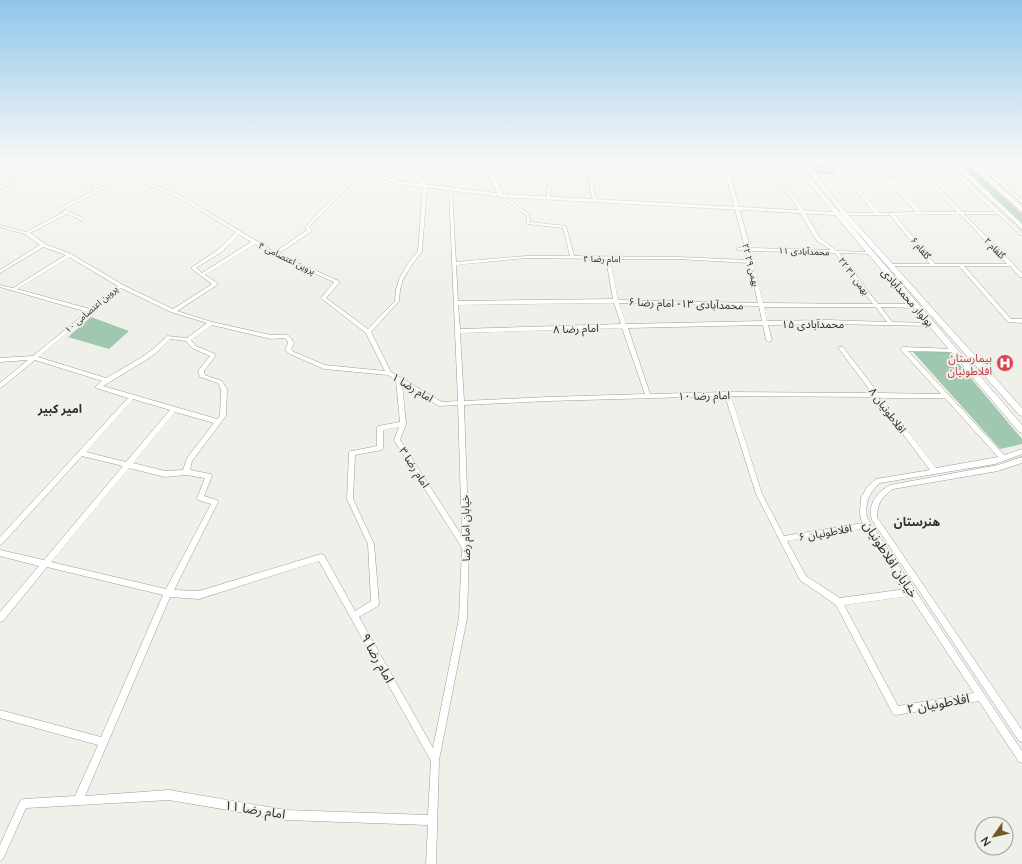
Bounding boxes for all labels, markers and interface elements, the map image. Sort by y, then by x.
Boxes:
street label: گلفام ۶ [907,235,934,263]
street label: گلفام ۲ [981,235,1008,263]
street label: پروین اعتصامی ۴ [256,240,317,278]
street label: ۲۲ بهمن ۲۹ [740,242,762,288]
street label: محمدآبادی ۱۱ [778,245,830,257]
street label: امام رضا ۴ [583,253,621,266]
street label: ۲۲ بهمن ۳۱ [836,255,872,297]
street label: بولوار محمدآبادی [878,265,937,330]
street label: پروین اعتصامی ۱۰ [62,283,121,336]
street label: محمدآبادی ۱۳- امام رضا ۶ [628,294,744,314]
street label: محمدآبادی ۱۵ [782,317,845,331]
street label: امام رضا ۸ [553,321,599,337]
place label: بیمارستان افلاطونیان [947,351,992,378]
hospital icon: بیمارستان افلاطونیان [995,353,1015,373]
street label: امام رضا ۱ [389,370,436,406]
street label: افلاطونیان ۸ [866,385,909,436]
street label: امام رضا ۱۰ [678,388,730,404]
district label: امیر کبیر [37,401,82,416]
street label: امام رضا ۳ [395,444,433,491]
street label: خیابان امام رضا [458,494,474,562]
district label: هنرستان [894,514,940,529]
street label: خیابان افلاطونیان [859,518,922,601]
street label: افلاطونیان ۶ [797,521,853,544]
street label: امام رضا ۹ [356,631,398,686]
street label: افلاطونیان ۲ [905,690,971,717]
street label: امام رضا ۱۱ [223,796,287,824]
north arrow [974,816,1014,856]
text: N [978,835,993,849]

